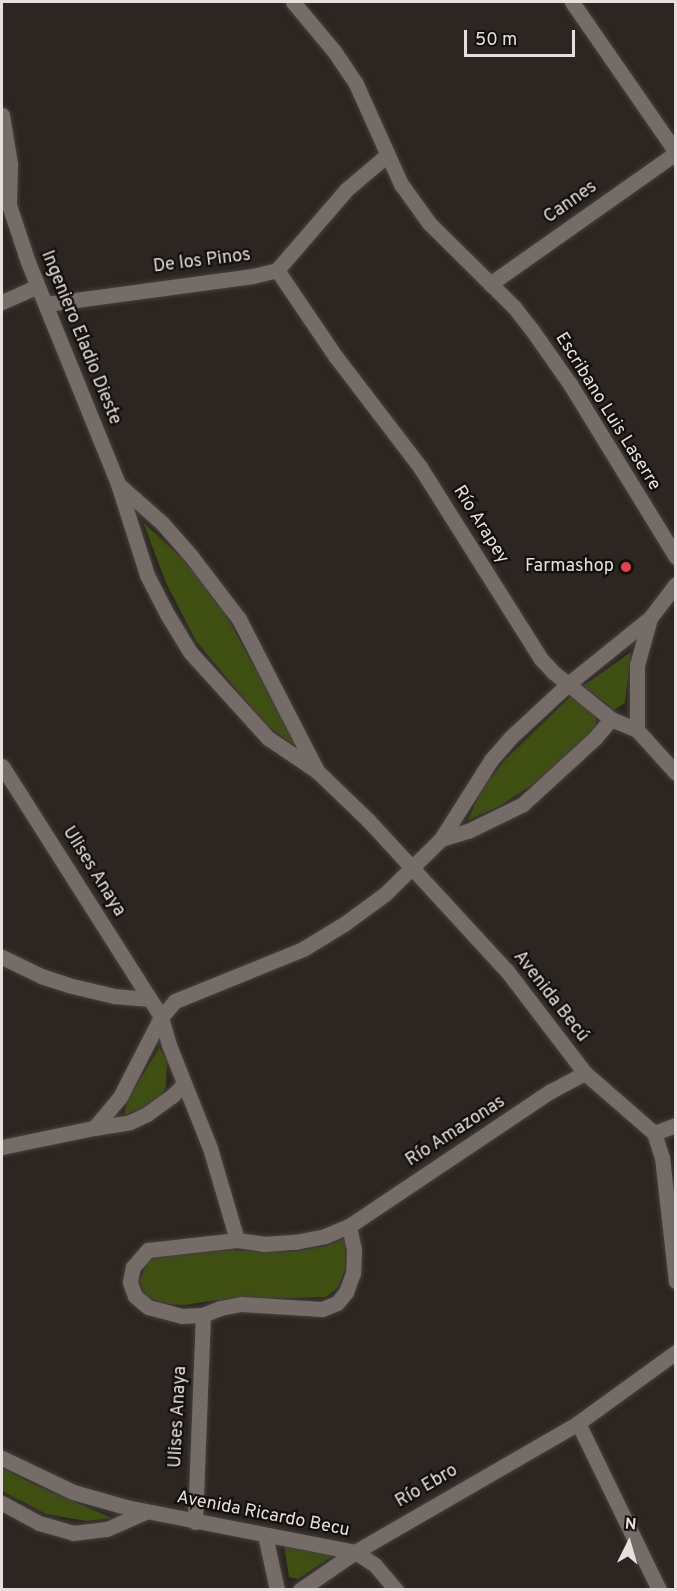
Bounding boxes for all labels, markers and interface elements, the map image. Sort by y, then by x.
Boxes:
scale bar [467,18,578,56]
text: 50 m [475,29,517,52]
street label: Cannes [540,177,602,229]
street label: De los Pinos [152,245,252,279]
street label: Ingeniero Eladio Dieste [35,248,125,428]
street label: Escribano Luis Laserre [550,329,664,495]
street label: Río Arapey [447,482,513,568]
place label: Farmashop [525,556,614,578]
marker: Farmashop [619,560,633,574]
street label: Ulises Anaya [57,823,129,921]
street label: Avenida Becú [508,947,592,1047]
street label: Río Amazonas [402,1092,510,1172]
street label: Ulises Anaya [166,1365,192,1469]
street label: Río Ebro [392,1461,462,1513]
street label: Avenida Ricardo Becu [175,1488,351,1542]
north arrow [599,1513,659,1573]
text: N [624,1515,637,1536]

